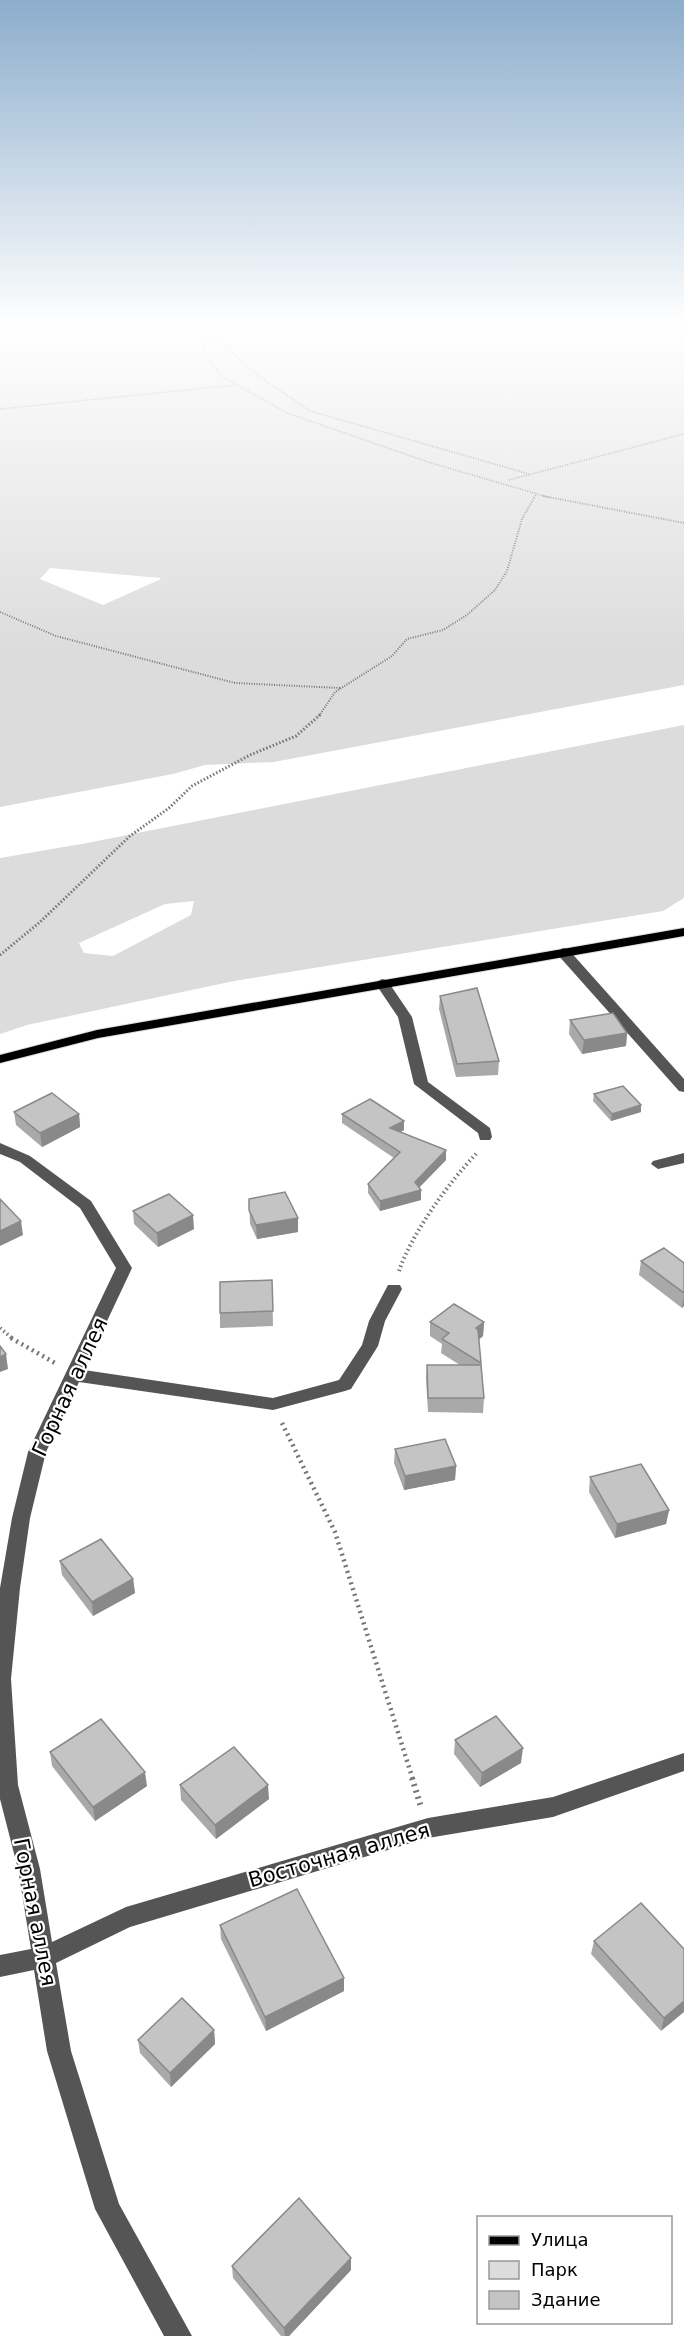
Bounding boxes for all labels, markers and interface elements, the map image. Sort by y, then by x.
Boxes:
street label: Горная аллея [27,1314,113,1460]
street label: Восточная аллея [246,1818,432,1892]
street label: Горная аллея [9,1836,61,1988]
legend [477,2216,672,2324]
text: Улица [531,2229,588,2250]
text: Парк [531,2259,578,2280]
text: Здание [531,2289,601,2310]

